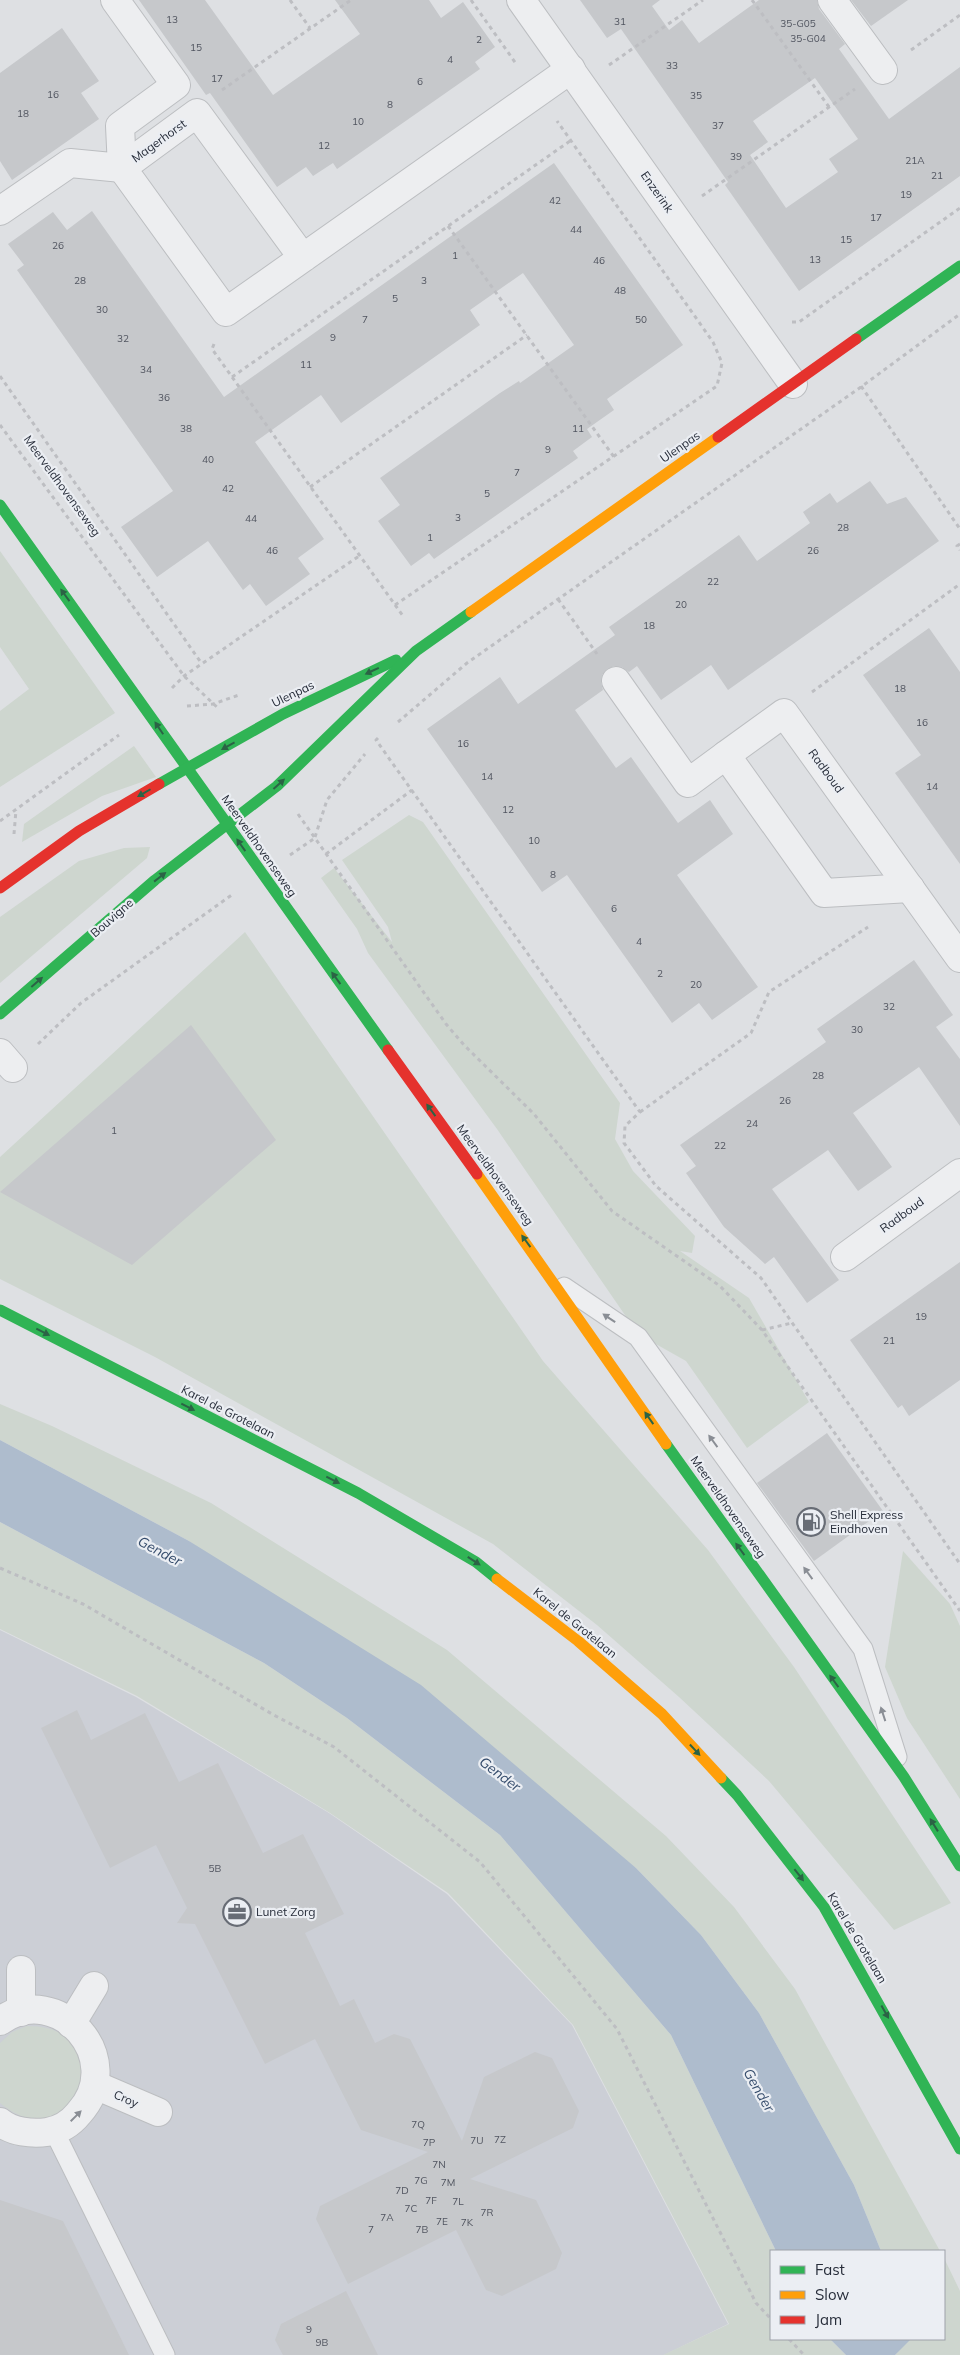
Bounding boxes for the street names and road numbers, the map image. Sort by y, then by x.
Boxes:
street label: Magerhorst [128,116,189,165]
street label: Enzerink [638,168,678,216]
street label: Ulenpas [657,427,703,466]
street label: Meerveldhovenseweg [21,432,104,539]
street label: Ulenpas [269,677,317,710]
street label: Radboud [805,746,847,796]
street label: Meerveldhovenseweg [219,792,300,900]
street label: Bouvigne [87,895,136,940]
street label: Meerveldhovenseweg [454,1121,537,1228]
street label: Radboud [877,1194,927,1236]
street label: Karel de Grotelaan [179,1381,278,1442]
street label: Meerveldhovenseweg [688,1453,769,1561]
street label: Karel de Grotelaan [530,1584,620,1661]
street label: Karel de Grotelaan [824,1890,890,1986]
street label: Croy [111,2086,142,2111]

